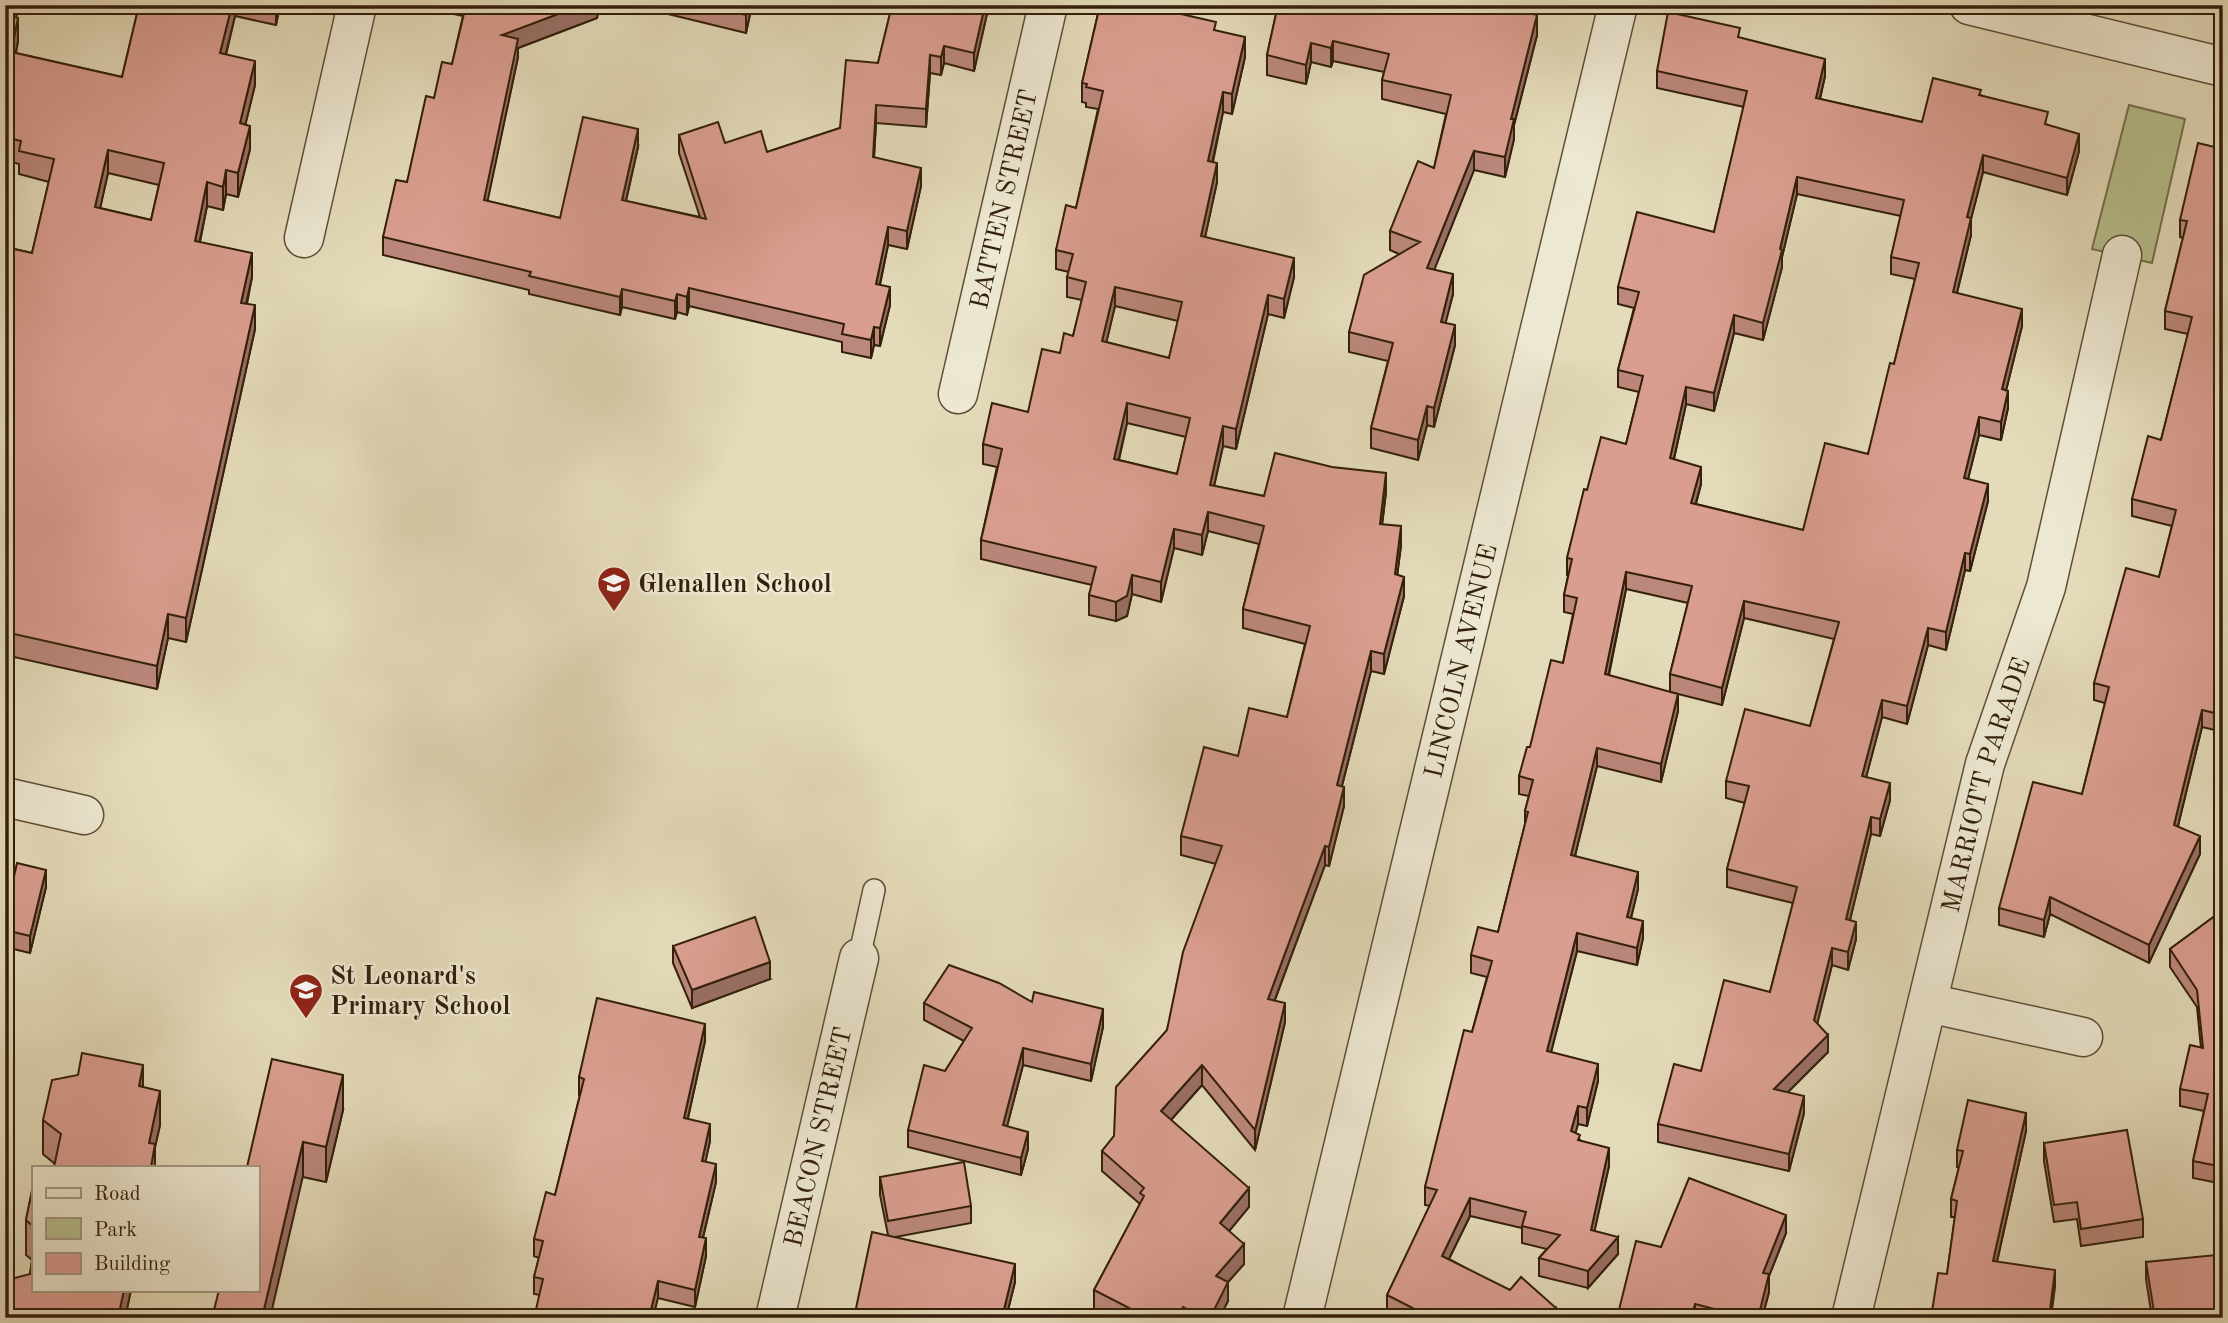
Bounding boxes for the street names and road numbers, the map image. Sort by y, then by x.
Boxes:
street label: BATTEN STREET [967,87,1043,312]
street label: LINCOLN AVENUE [1421,542,1503,781]
street label: MARRIOTT PARADE [1939,654,2036,915]
street label: BEACON STREET [781,1025,857,1250]

